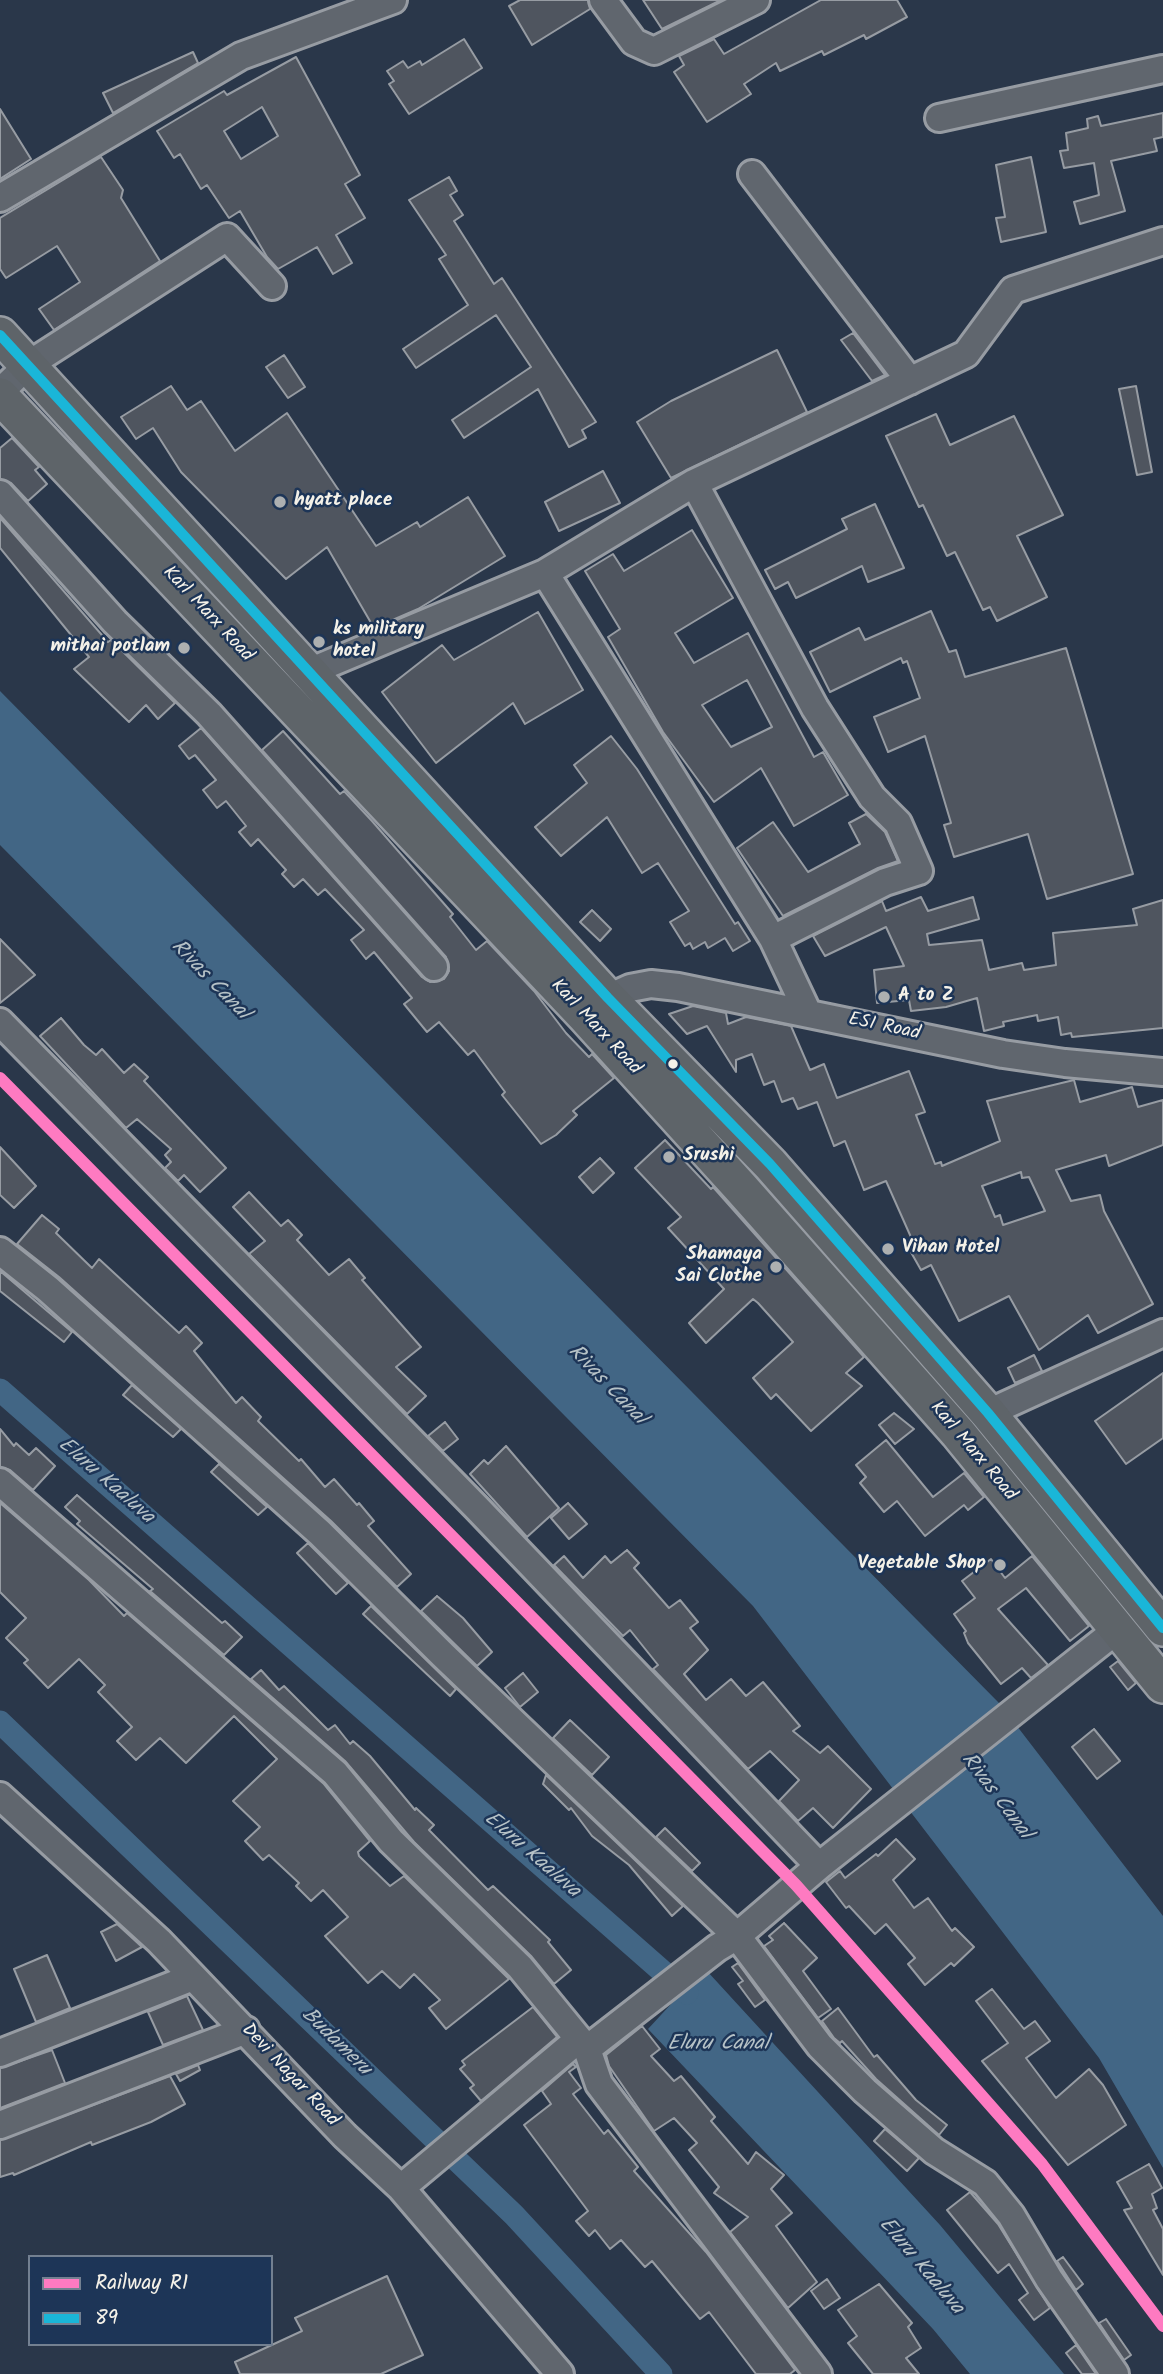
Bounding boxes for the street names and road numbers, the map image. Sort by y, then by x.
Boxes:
street label: Karl Marx Road [157,562,257,668]
street label: Karl Marx Road [545,975,645,1081]
street label: ESI Road [846,1009,922,1047]
street label: Karl Marx Road [924,1398,1020,1506]
street label: Devi Nagar Road [235,2020,343,2132]

